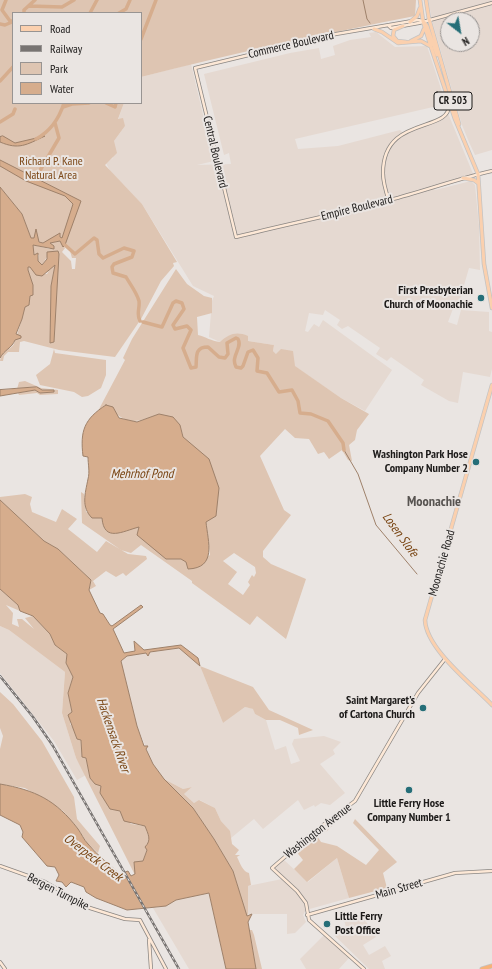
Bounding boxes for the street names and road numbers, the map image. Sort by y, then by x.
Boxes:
street label: Commerce Boulevard [247,28,335,62]
road number: CR 503 [434,92,472,110]
street label: Central Boulevard [200,115,230,189]
street label: Empire Boulevard [320,192,394,224]
street label: Moonachie Road [426,528,458,598]
street label: Washington Avenue [281,800,355,862]
street label: Bergen Turnpike [25,870,91,914]
street label: Main Street [374,876,424,902]

